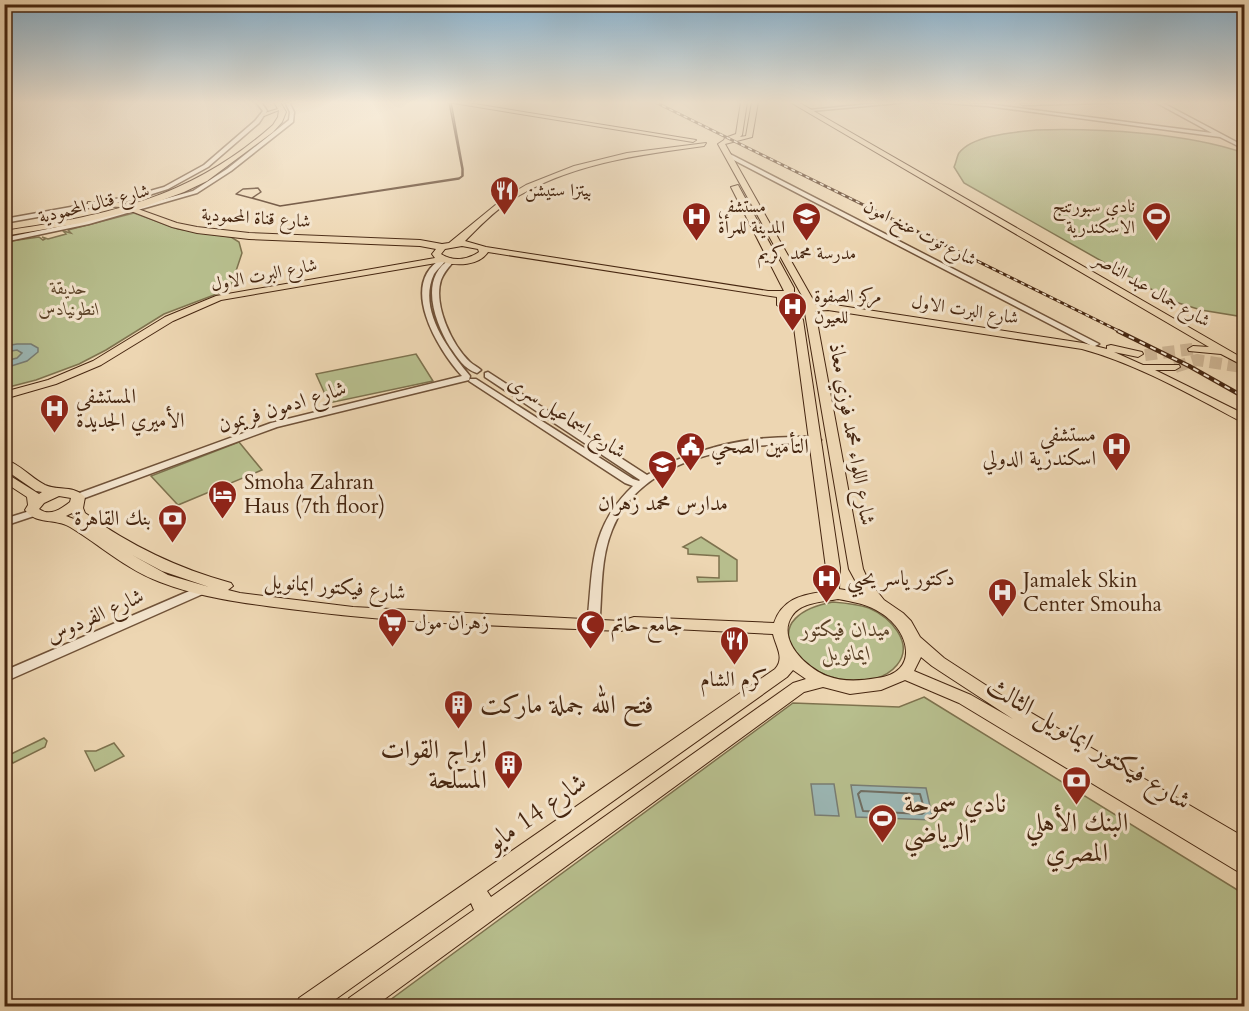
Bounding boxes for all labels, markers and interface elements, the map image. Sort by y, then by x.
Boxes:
restaurant icon: بيتزا ستيشن [488,174,520,216]
street label: شارع قنال المحمودية [36,178,153,232]
place label: بيتزا ستيشن [525,178,591,203]
place label: مستشفى المدينة للمرأة [718,194,785,240]
street label: شارع توت عنخ امون [858,194,981,275]
place label: نادي سبورتنج الاسكندرية [1052,194,1135,240]
hospital icon: مستشفى المدينة للمرأة [681,200,713,242]
school or university icon: مدرسة محمد كريم [791,200,823,242]
sports icon: نادي سبورتنج الاسكندرية [1140,200,1172,242]
street label: شارع قناة المحمودية [200,202,312,236]
place label: مدرسة محمد كريم [758,241,856,269]
street label: شارع جمال عبد الناصر [1087,246,1215,335]
street label: شارع البرت الاول [209,252,320,300]
park label: حديقة انطونيادس [38,276,100,322]
place label: مركز الصفوة للعيون [814,284,881,330]
street label: شارع البرت الاول [909,289,1020,333]
hospital icon: مركز الصفوة للعيون [777,290,809,332]
street label: شارع اللواء محمد فوزي معاذ [819,340,882,528]
street label: شارع اسماعيل سرى [501,368,632,469]
street label: شارع ادمون فريمون [214,374,351,443]
place label: المستشفى الأميري الجديدة [76,382,185,436]
hospital icon: المستشفى الأميري الجديدة [39,392,71,434]
place label: مستشفي اسكندرية الدولي [982,420,1096,475]
public building icon: التأمين الصحي [674,430,706,472]
hospital icon: مستشفي اسكندرية الدولي [1101,430,1133,472]
place label: التأمين الصحي [711,431,809,466]
school or university icon: مدارس محمد زهران [647,448,679,490]
place label: Smoha Zahran Haus (7th floor) [244,468,385,521]
hotel icon: Smoha Zahran Haus (7th floor) [207,478,239,520]
place label: مدارس محمد زهران [598,489,728,518]
bank icon: بنك القاهرة [156,502,188,544]
place label: بنك القاهرة [74,504,151,533]
hospital icon: دكتور ياسر يحيي [810,562,842,604]
place label: دكتور ياسر يحيي [847,564,955,598]
street label: شارع فيكتور ايمانويل [263,566,407,611]
place label: Jamalek Skin Center Smouha [1020,566,1162,619]
hospital icon: Jamalek Skin Center Smouha [986,576,1018,618]
street label: شارع الفردوس [42,582,150,653]
supermarket icon: زهران مول [377,606,409,648]
place label: زهران مول [414,608,489,637]
mosque icon: جامع حاتم [574,608,606,650]
place label: جامع حاتم [611,610,683,643]
park label: ميدان فيكتور ايمانويل [799,615,891,668]
restaurant icon: كرم الشام [718,624,750,666]
place label: كرم الشام [700,665,768,697]
street label: شارع فيكتور ايمانويل الثالث [978,668,1198,821]
place label: فتح الله جملة ماركت [480,684,653,728]
building icon: فتح الله جملة ماركت [443,688,475,730]
place label: ابراج القوات المسلحة [380,732,487,797]
building icon: ابراج القوات المسلحة [492,748,524,790]
street label: شارع 14 مايو [476,764,596,865]
bank icon: البنك الأهلي المصري [1061,764,1093,806]
place label: نادي سموحة الرياضي [904,786,1006,857]
sports icon: نادي سموحة الرياضي [867,802,899,844]
place label: البنك الأهلي المصري [1026,804,1128,873]

